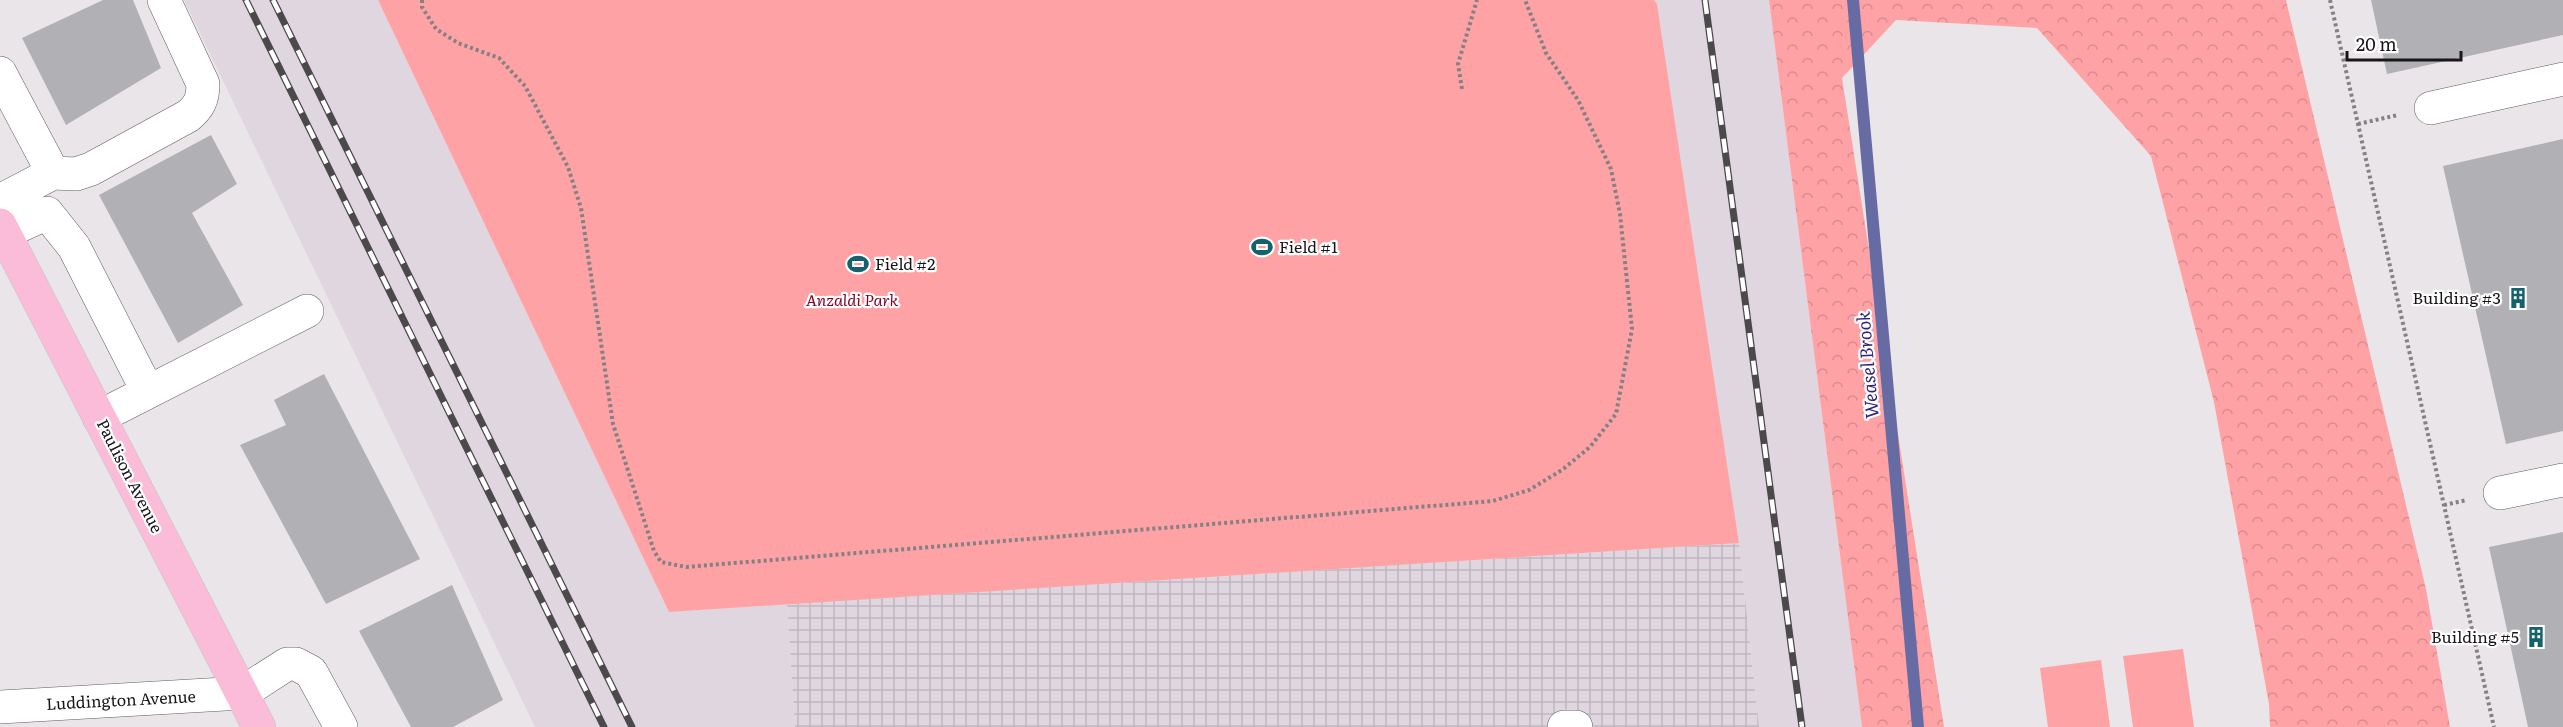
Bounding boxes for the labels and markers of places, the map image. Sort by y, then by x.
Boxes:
place label: Field #1 [1279,234,1338,258]
sports icon: Field #1 [1250,235,1274,259]
place label: Field #2 [875,251,935,275]
sports icon: Field #2 [846,252,870,276]
place label: Building #3 [2412,285,2501,309]
building icon: Building #3 [2506,286,2530,310]
place label: Building #5 [2431,624,2519,648]
building icon: Building #5 [2524,625,2548,649]

